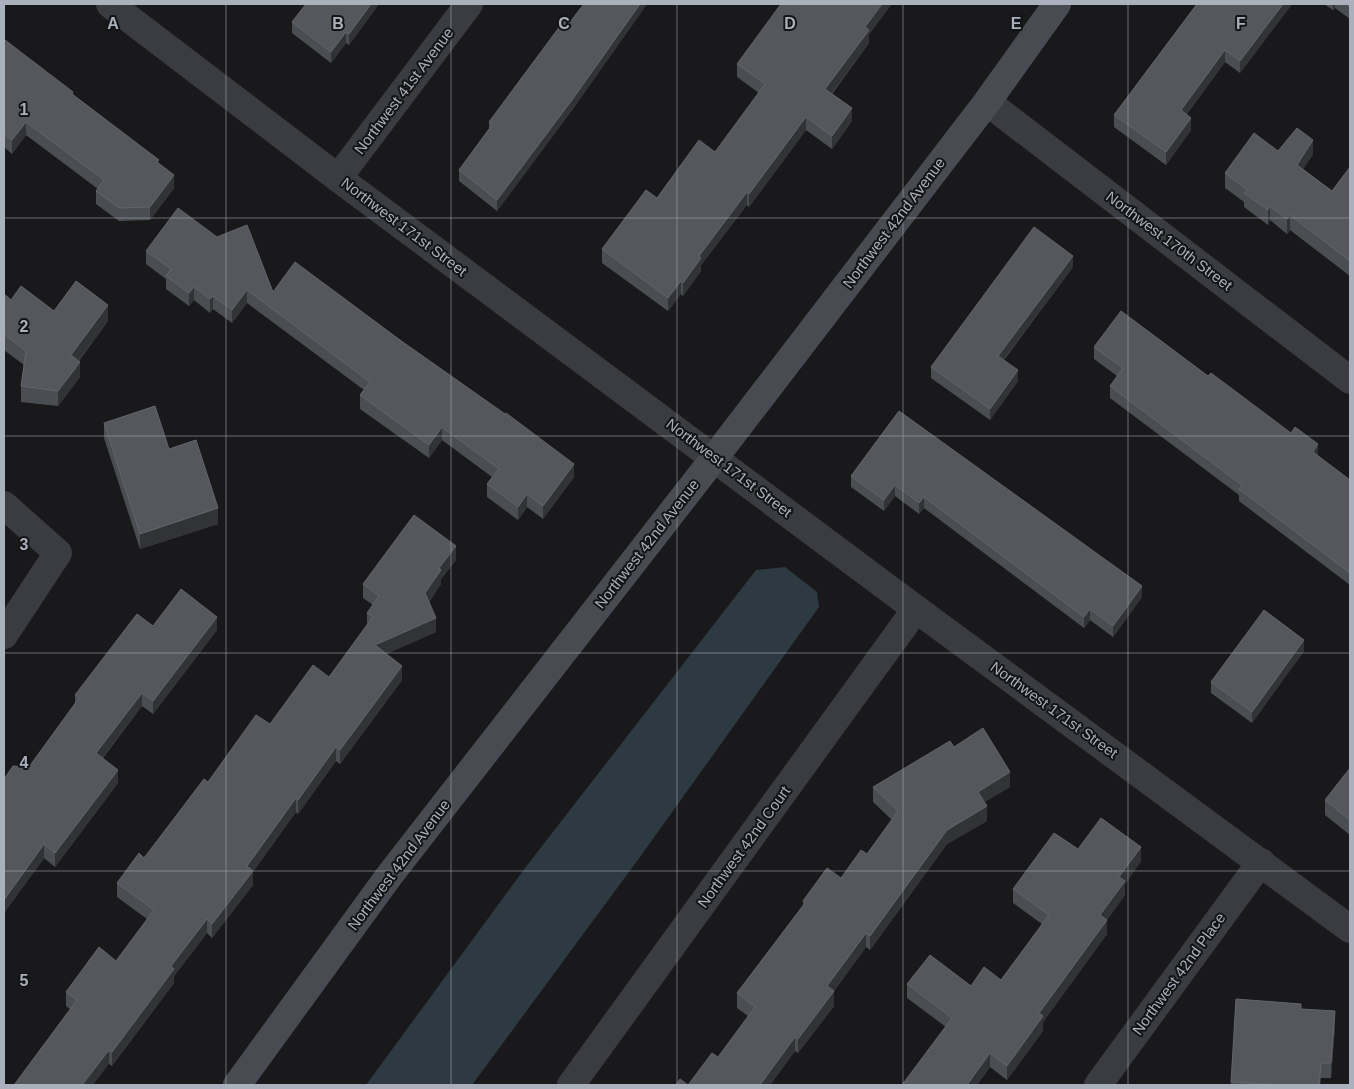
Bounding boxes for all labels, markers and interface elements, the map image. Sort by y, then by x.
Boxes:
text: A [107,15,119,32]
text: B [332,15,344,32]
text: C [558,15,570,32]
text: D [784,15,796,32]
text: E [1011,15,1022,32]
text: F [1236,15,1246,32]
street label: Northwest 41st Avenue [350,24,457,157]
text: 1 [20,101,29,118]
street label: Northwest 42nd Avenue [839,154,948,291]
street label: Northwest 171st Street [338,174,471,280]
street label: Northwest 170th Street [1103,188,1236,294]
text: 2 [20,318,29,335]
street label: Northwest 171st Street [663,415,796,521]
street label: Northwest 42nd Avenue [591,476,702,612]
text: 3 [20,536,29,553]
street label: Northwest 171st Street [988,658,1122,762]
text: 4 [20,754,29,771]
street label: Northwest 42nd Court [694,782,794,911]
street label: Northwest 42nd Avenue [344,796,453,933]
street label: Northwest 42nd Place [1129,909,1229,1038]
text: 5 [20,972,29,989]

